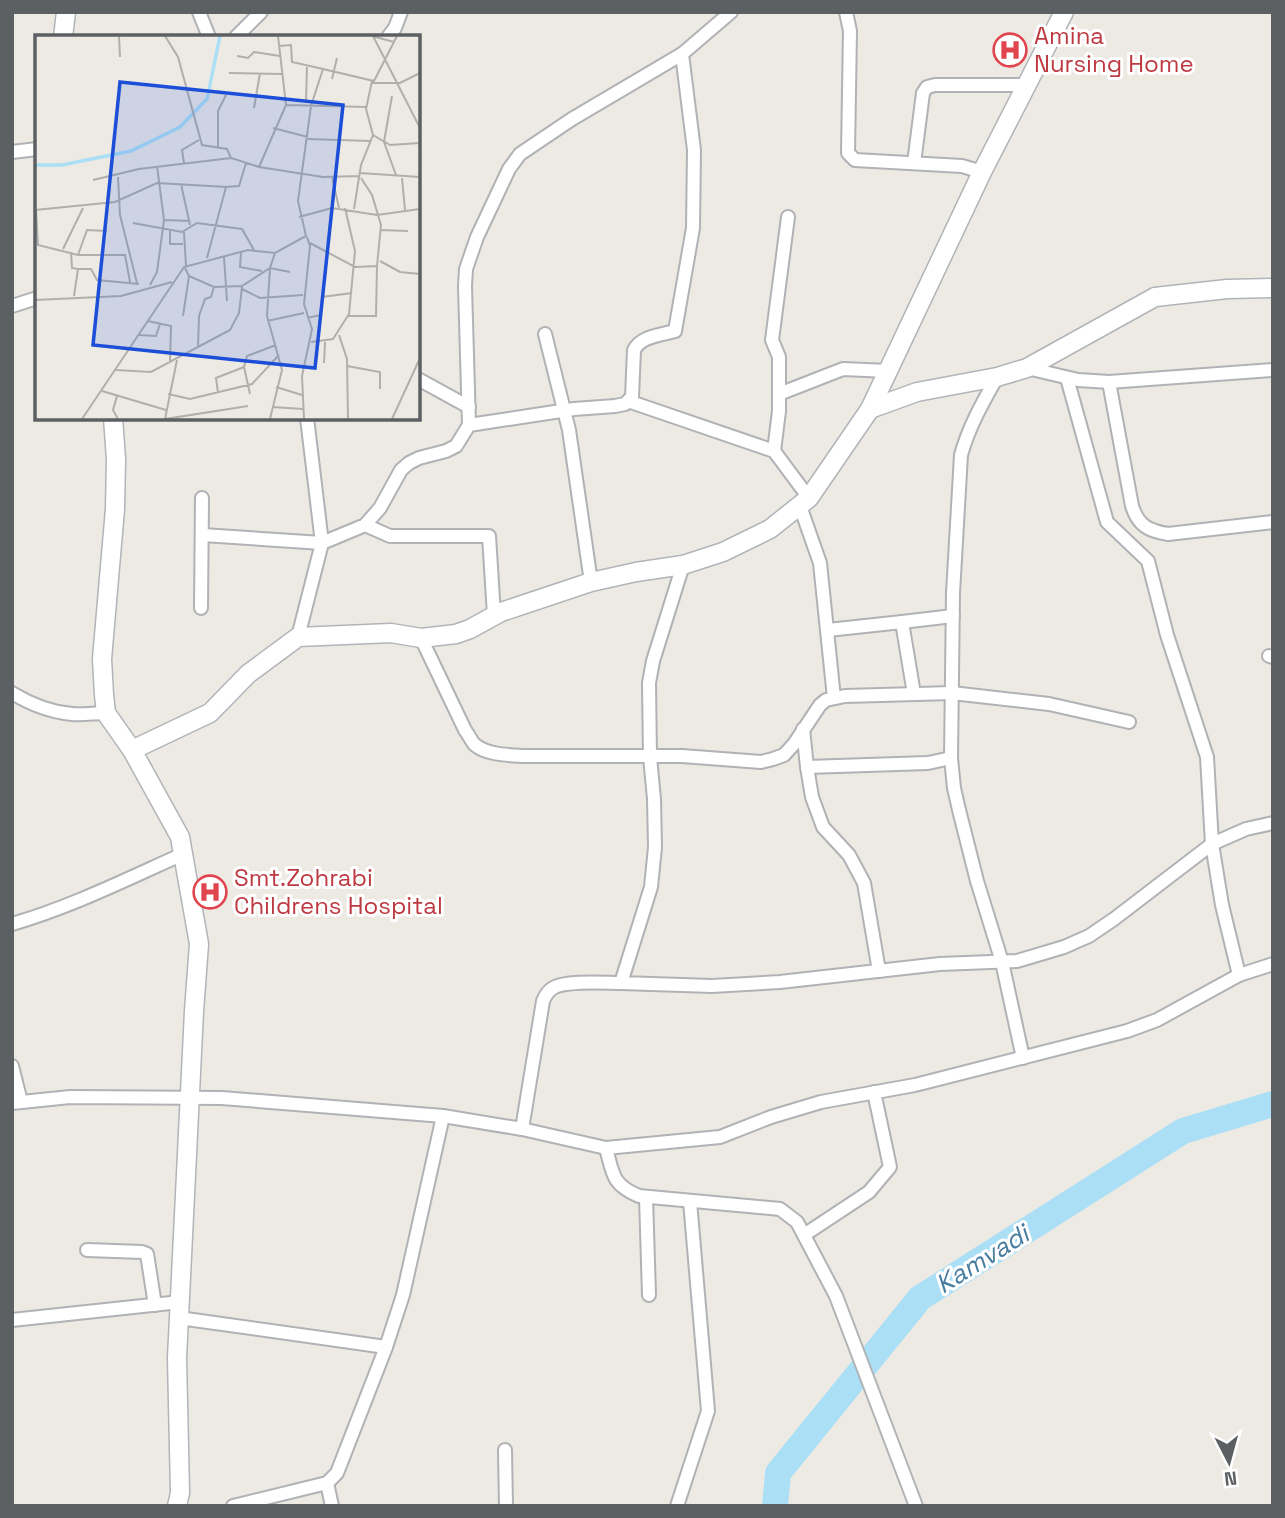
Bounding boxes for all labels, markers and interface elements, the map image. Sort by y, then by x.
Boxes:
place label: Amina Nursing Home [1034,20,1194,79]
hospital icon: Amina Nursing Home [991,31,1029,69]
inset map [35,35,420,420]
place label: Smt.Zohrabi Childrens Hospital [234,862,443,921]
hospital icon: Smt.Zohrabi Childrens Hospital [191,873,229,911]
water label: Kamvadi [929,1216,1037,1301]
north arrow [1194,1427,1264,1497]
text: N [1223,1465,1238,1492]

